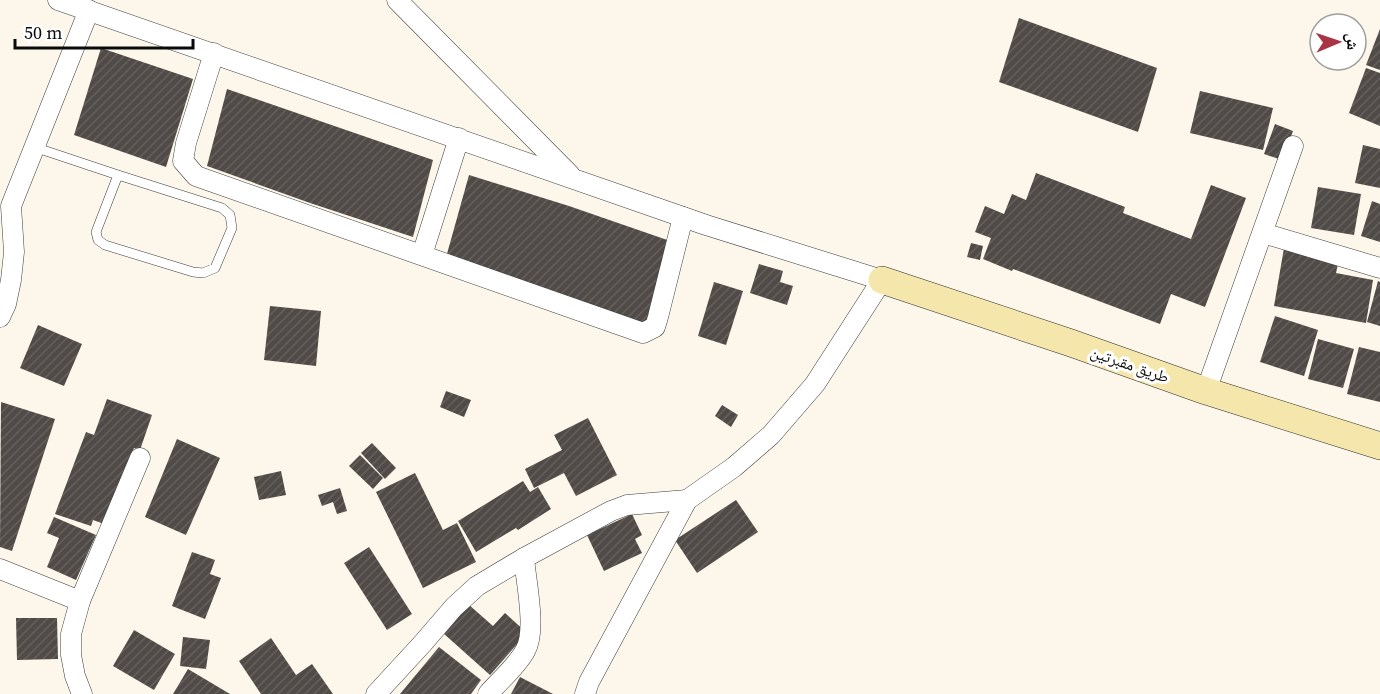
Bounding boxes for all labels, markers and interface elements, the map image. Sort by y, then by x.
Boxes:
scale bar [15,12,194,50]
north arrow [1308,12,1368,72]
text: 50 m [24,20,62,45]
text: ش [1342,33,1364,50]
street label: طريق مقبرتين [1088,340,1172,388]

